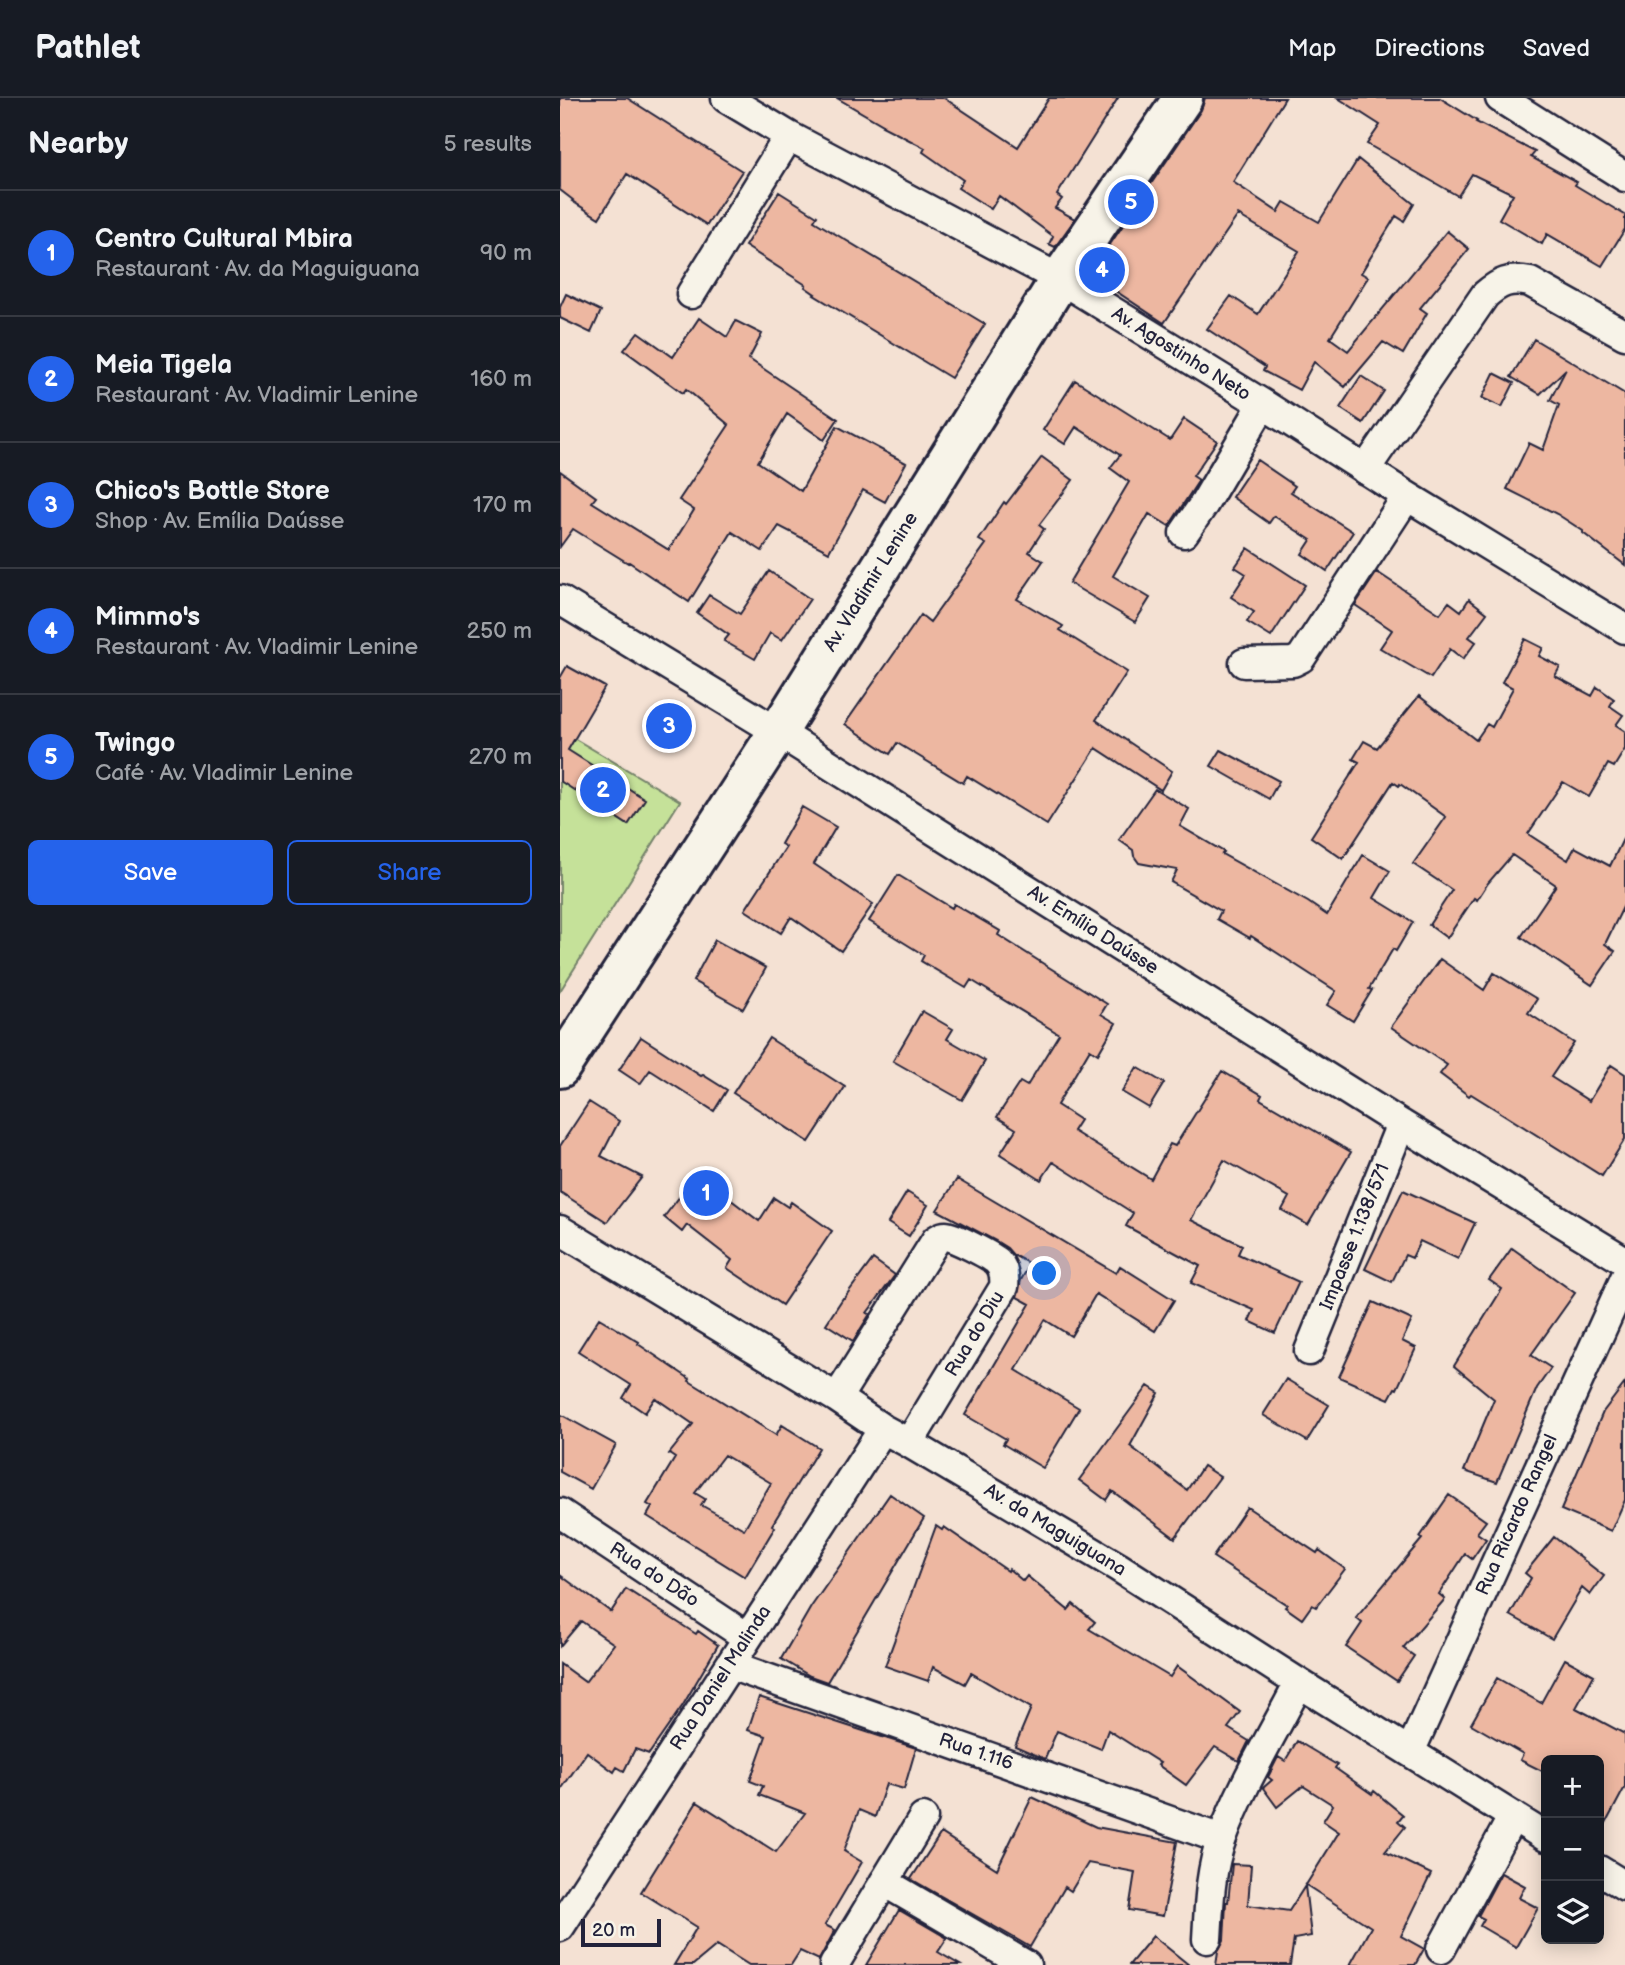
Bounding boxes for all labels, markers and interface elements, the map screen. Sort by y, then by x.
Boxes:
text: Pathlet [35,28,140,68]
text: Map [1288,34,1336,63]
text: Directions [1374,34,1485,63]
text: Saved [1523,34,1590,63]
text: Nearby [28,126,128,162]
text: 5 results [444,130,532,158]
pin: 5 [1108,176,1154,228]
text: Centro Cultural Mbira [95,224,353,255]
text: 1 [46,239,56,267]
text: 90 m [480,239,532,267]
pin: 4 [1079,244,1125,296]
text: Restaurant · Av. da Maguiguana [95,255,420,283]
street label: Av. Agostinho Neto [1107,302,1255,406]
text: Meia Tigela [95,350,232,381]
text: 2 [44,365,58,393]
text: 160 m [470,365,532,393]
text: Restaurant · Av. Vladimir Lenine [95,381,418,409]
text: Chico's Bottle Store [95,476,330,507]
text: 3 [44,491,58,519]
text: 170 m [473,491,532,519]
text: Shop · Av. Emília Daússe [95,507,344,535]
street label: Av. Vladimir Lenine [819,508,923,656]
text: Mimmo's [95,602,200,633]
text: 4 [44,617,58,645]
text: 250 m [466,617,532,645]
text: Restaurant · Av. Vladimir Lenine [95,633,418,661]
pin: 3 [646,700,692,752]
text: Twingo [95,728,175,759]
text: 5 [44,743,58,771]
text: 270 m [468,743,532,771]
text: Café · Av. Vladimir Lenine [95,759,353,787]
pin: 2 [580,764,626,816]
button: Save [28,840,273,905]
button: Share [287,840,532,905]
street label: Av. Emília Daússe [1023,881,1163,979]
street label: Impasse 1.138/571 [1315,1160,1395,1314]
pin: 1 [683,1167,729,1219]
your location [1027,1256,1061,1290]
street label: Rua do Diu [941,1287,1009,1381]
street label: Rua Ricardo Rangel [1471,1431,1563,1599]
street label: Av. da Maguiguana [980,1479,1130,1581]
street label: Rua do Dão [605,1538,703,1612]
street label: Rua Daniel Malinda [666,1601,776,1755]
street label: Rua 1.116 [936,1729,1016,1775]
map controls [1541,1755,1604,1944]
button: + [1541,1755,1604,1818]
button: − [1541,1818,1604,1881]
button: layers [1541,1881,1604,1944]
scale bar [581,1916,662,1948]
text: 20 m [592,1919,635,1942]

